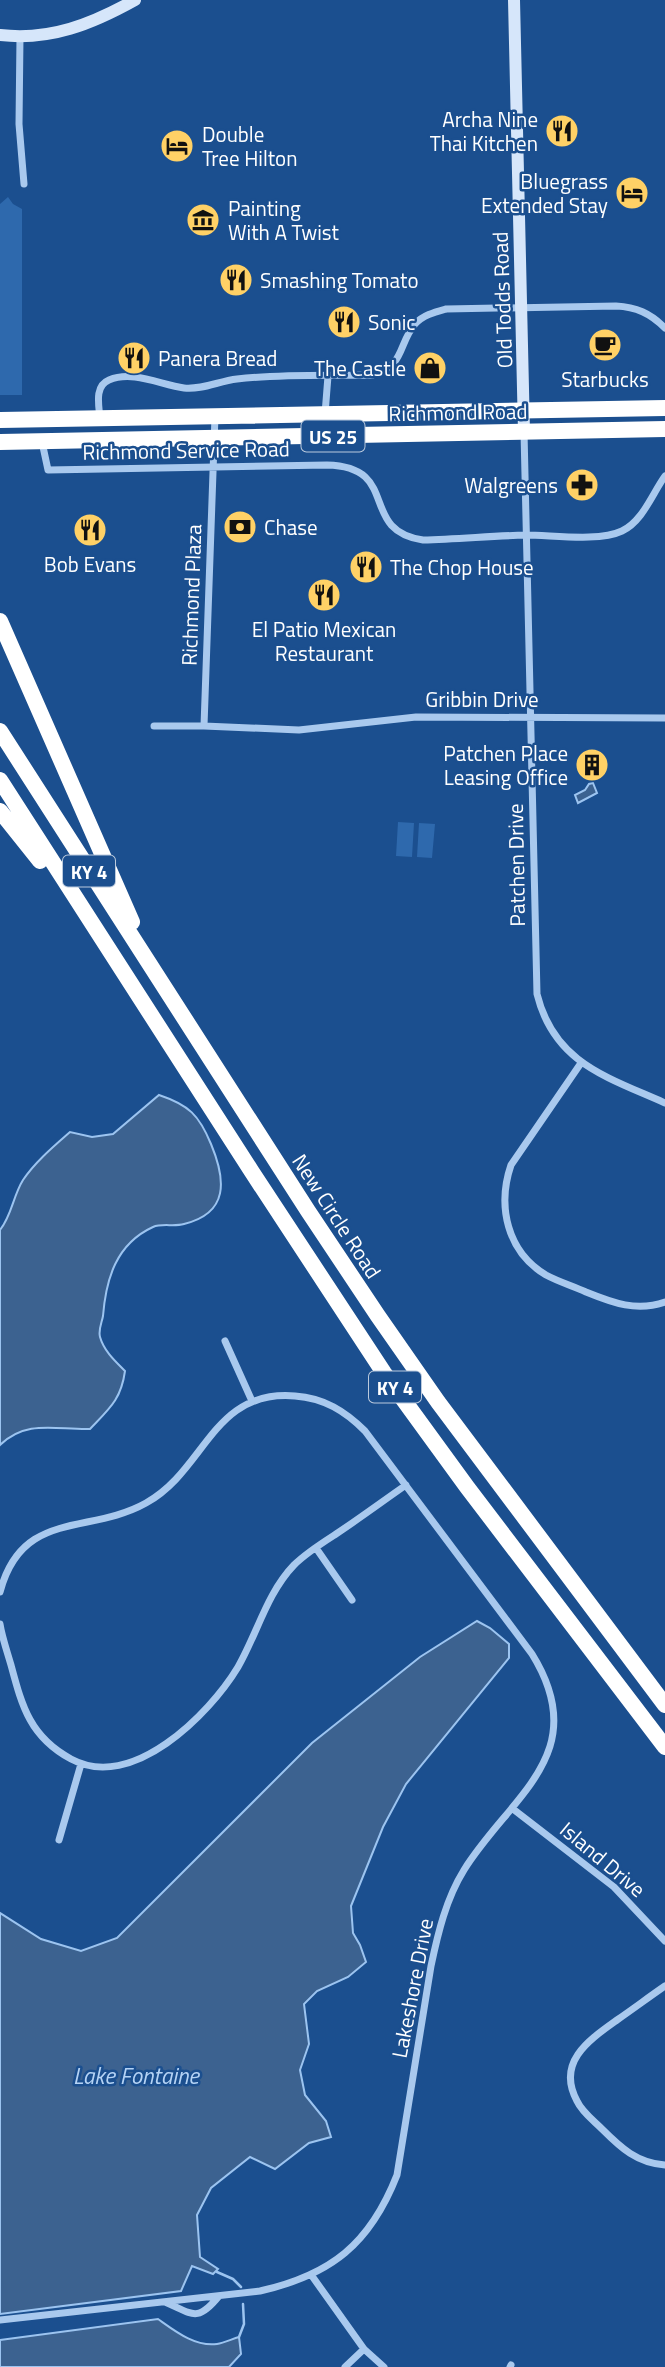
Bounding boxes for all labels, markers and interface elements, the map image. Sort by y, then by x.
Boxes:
place label: Archa Nine Thai Kitchen [430,103,538,159]
restaurant icon: Archa Nine Thai Kitchen [543,112,581,150]
place label: Double Tree Hilton [202,118,298,174]
hotel icon: Double Tree Hilton [158,127,196,165]
place label: Bluegrass Extended Stay [481,165,608,221]
hotel icon: Bluegrass Extended Stay [613,174,651,212]
place label: Painting With A Twist [228,192,340,248]
museum icon: Painting With A Twist [184,201,222,239]
street label: Old Todds Road [484,231,520,369]
restaurant icon: Smashing Tomato [217,261,255,299]
place label: Smashing Tomato [260,264,419,296]
restaurant icon: Sonic [325,303,363,341]
place label: Sonic [368,306,416,338]
cafe icon: Starbucks [586,326,624,364]
restaurant icon: Panera Bread [115,339,153,377]
place label: Panera Bread [158,342,277,374]
shop icon: The Castle [411,349,449,387]
place label: The Castle [314,352,406,384]
place label: Starbucks [561,363,649,395]
street label: Richmond Road [388,395,528,429]
road number: US 25 [302,420,364,452]
street label: Richmond Service Road [82,432,290,468]
pharmacy icon: Walgreens [563,466,601,504]
place label: Walgreens [464,469,558,501]
bank icon: Chase [221,508,259,546]
restaurant icon: Bob Evans [71,511,109,549]
place label: Chase [264,511,318,543]
street label: Richmond Plaza [173,523,209,666]
place label: Bob Evans [44,548,136,580]
restaurant icon: The Chop House [347,548,385,586]
place label: The Chop House [390,551,534,583]
restaurant icon: El Patio Mexican Restaurant [305,576,343,614]
place label: El Patio Mexican Restaurant [252,613,396,669]
street label: Gribbin Drive [425,683,539,715]
place label: Patchen Place Leasing Office [443,737,568,793]
building icon: Patchen Place Leasing Office [573,746,611,784]
street label: Patchen Drive [499,803,533,927]
road number: KY 4 [63,856,115,886]
street label: New Circle Road [285,1147,389,1285]
road number: KY 4 [369,1372,421,1402]
street label: Island Drive [553,1814,653,1904]
street label: Lakeshore Drive [383,1916,441,2060]
water label: Lake Fontaine [73,2058,200,2093]

